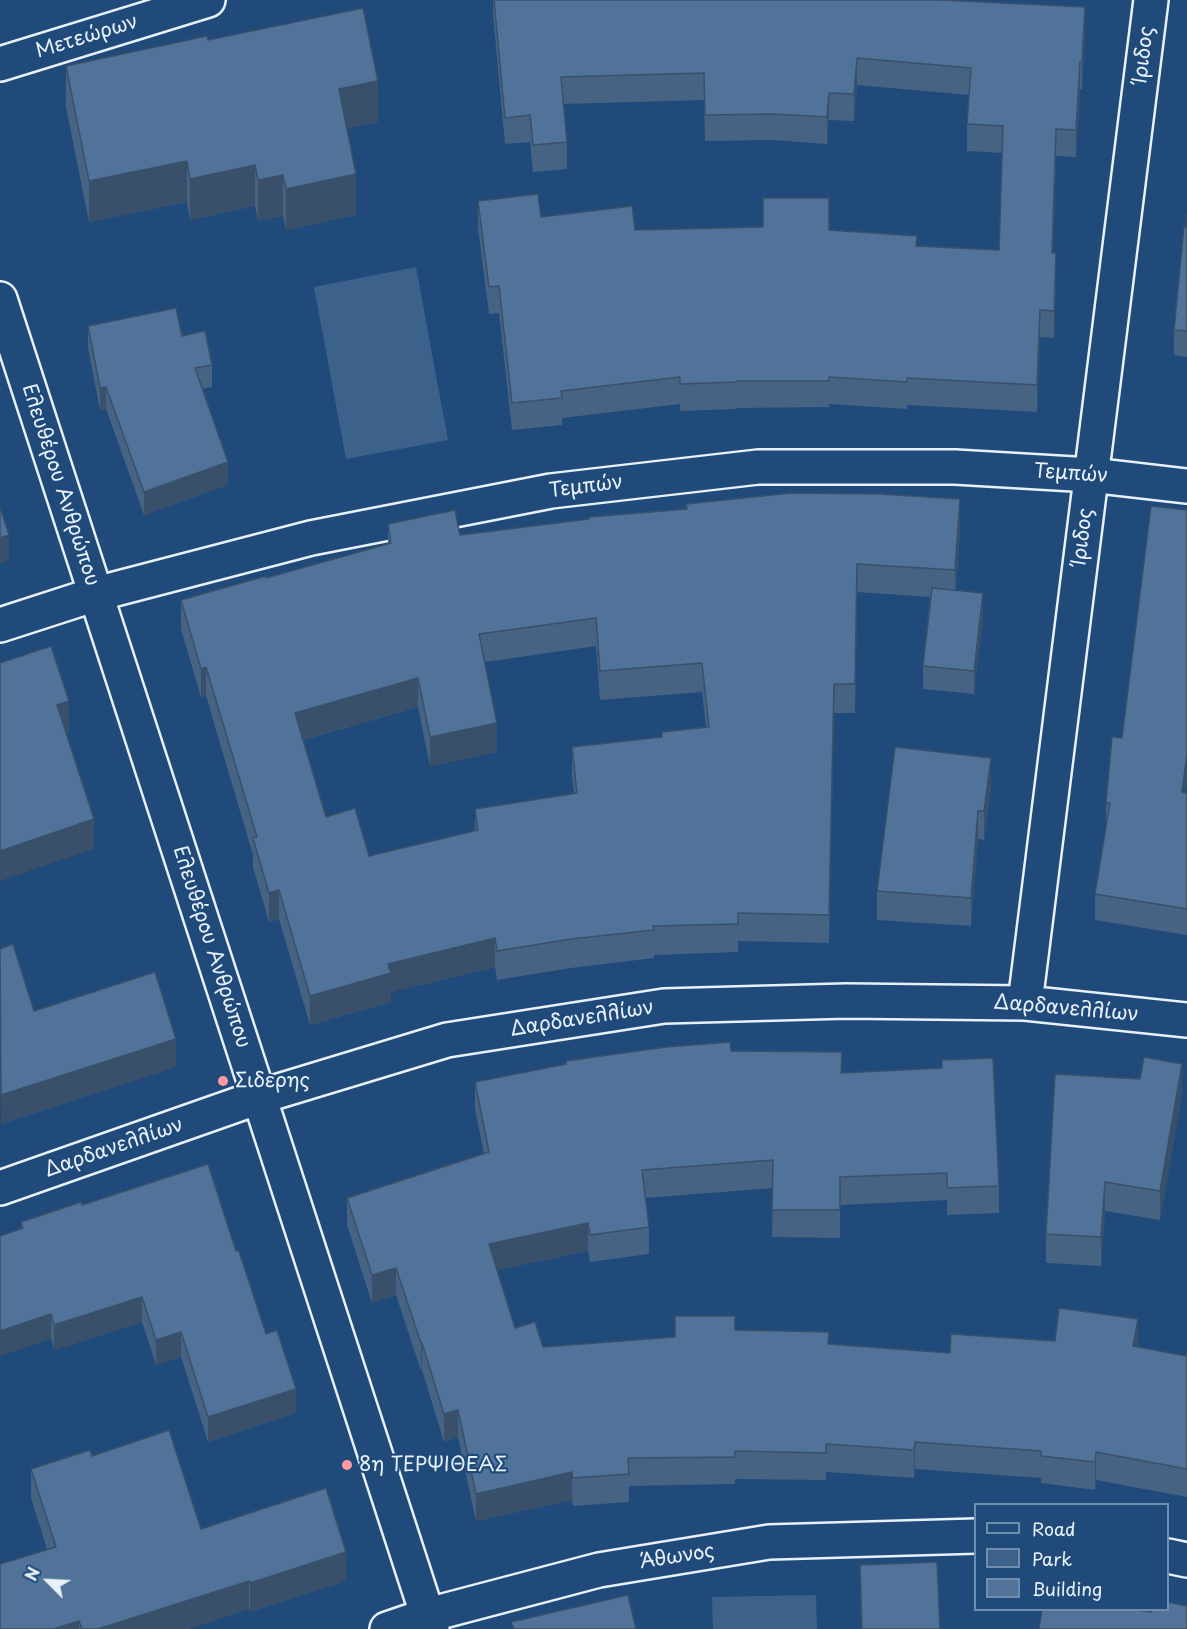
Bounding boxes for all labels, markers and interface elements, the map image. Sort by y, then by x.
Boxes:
street label: Μετεώρων [33,10,141,64]
street label: Ίριδος [1129,25,1159,85]
street label: Ελευθέρου Ανθρώπου [16,381,104,589]
street label: Τεμπών [1033,459,1109,489]
street label: Τεμπών [548,471,624,503]
street label: Ίριδος [1068,507,1098,567]
street label: Ελευθέρου Ανθρώπου [167,843,255,1051]
street label: Δαρδανελλίων [993,991,1139,1027]
street label: Δαρδανελλίων [508,996,656,1042]
place label: Σιδερης [235,1069,310,1093]
marker: Σιδερης [216,1074,230,1088]
street label: Δαρδανελλίων [41,1113,187,1183]
place label: 8η ΤΕΡΨΙΘΕΑΣ [359,1453,507,1477]
marker: 8η ΤΕΡΨΙΘΕΑΣ [340,1458,354,1472]
legend [974,1503,1169,1611]
text: Road [1032,1515,1076,1542]
street label: Άθωνος [638,1539,716,1575]
text: Park [1032,1545,1072,1572]
north arrow [18,1551,78,1611]
text: N [18,1563,45,1584]
text: Building [1032,1575,1102,1602]

